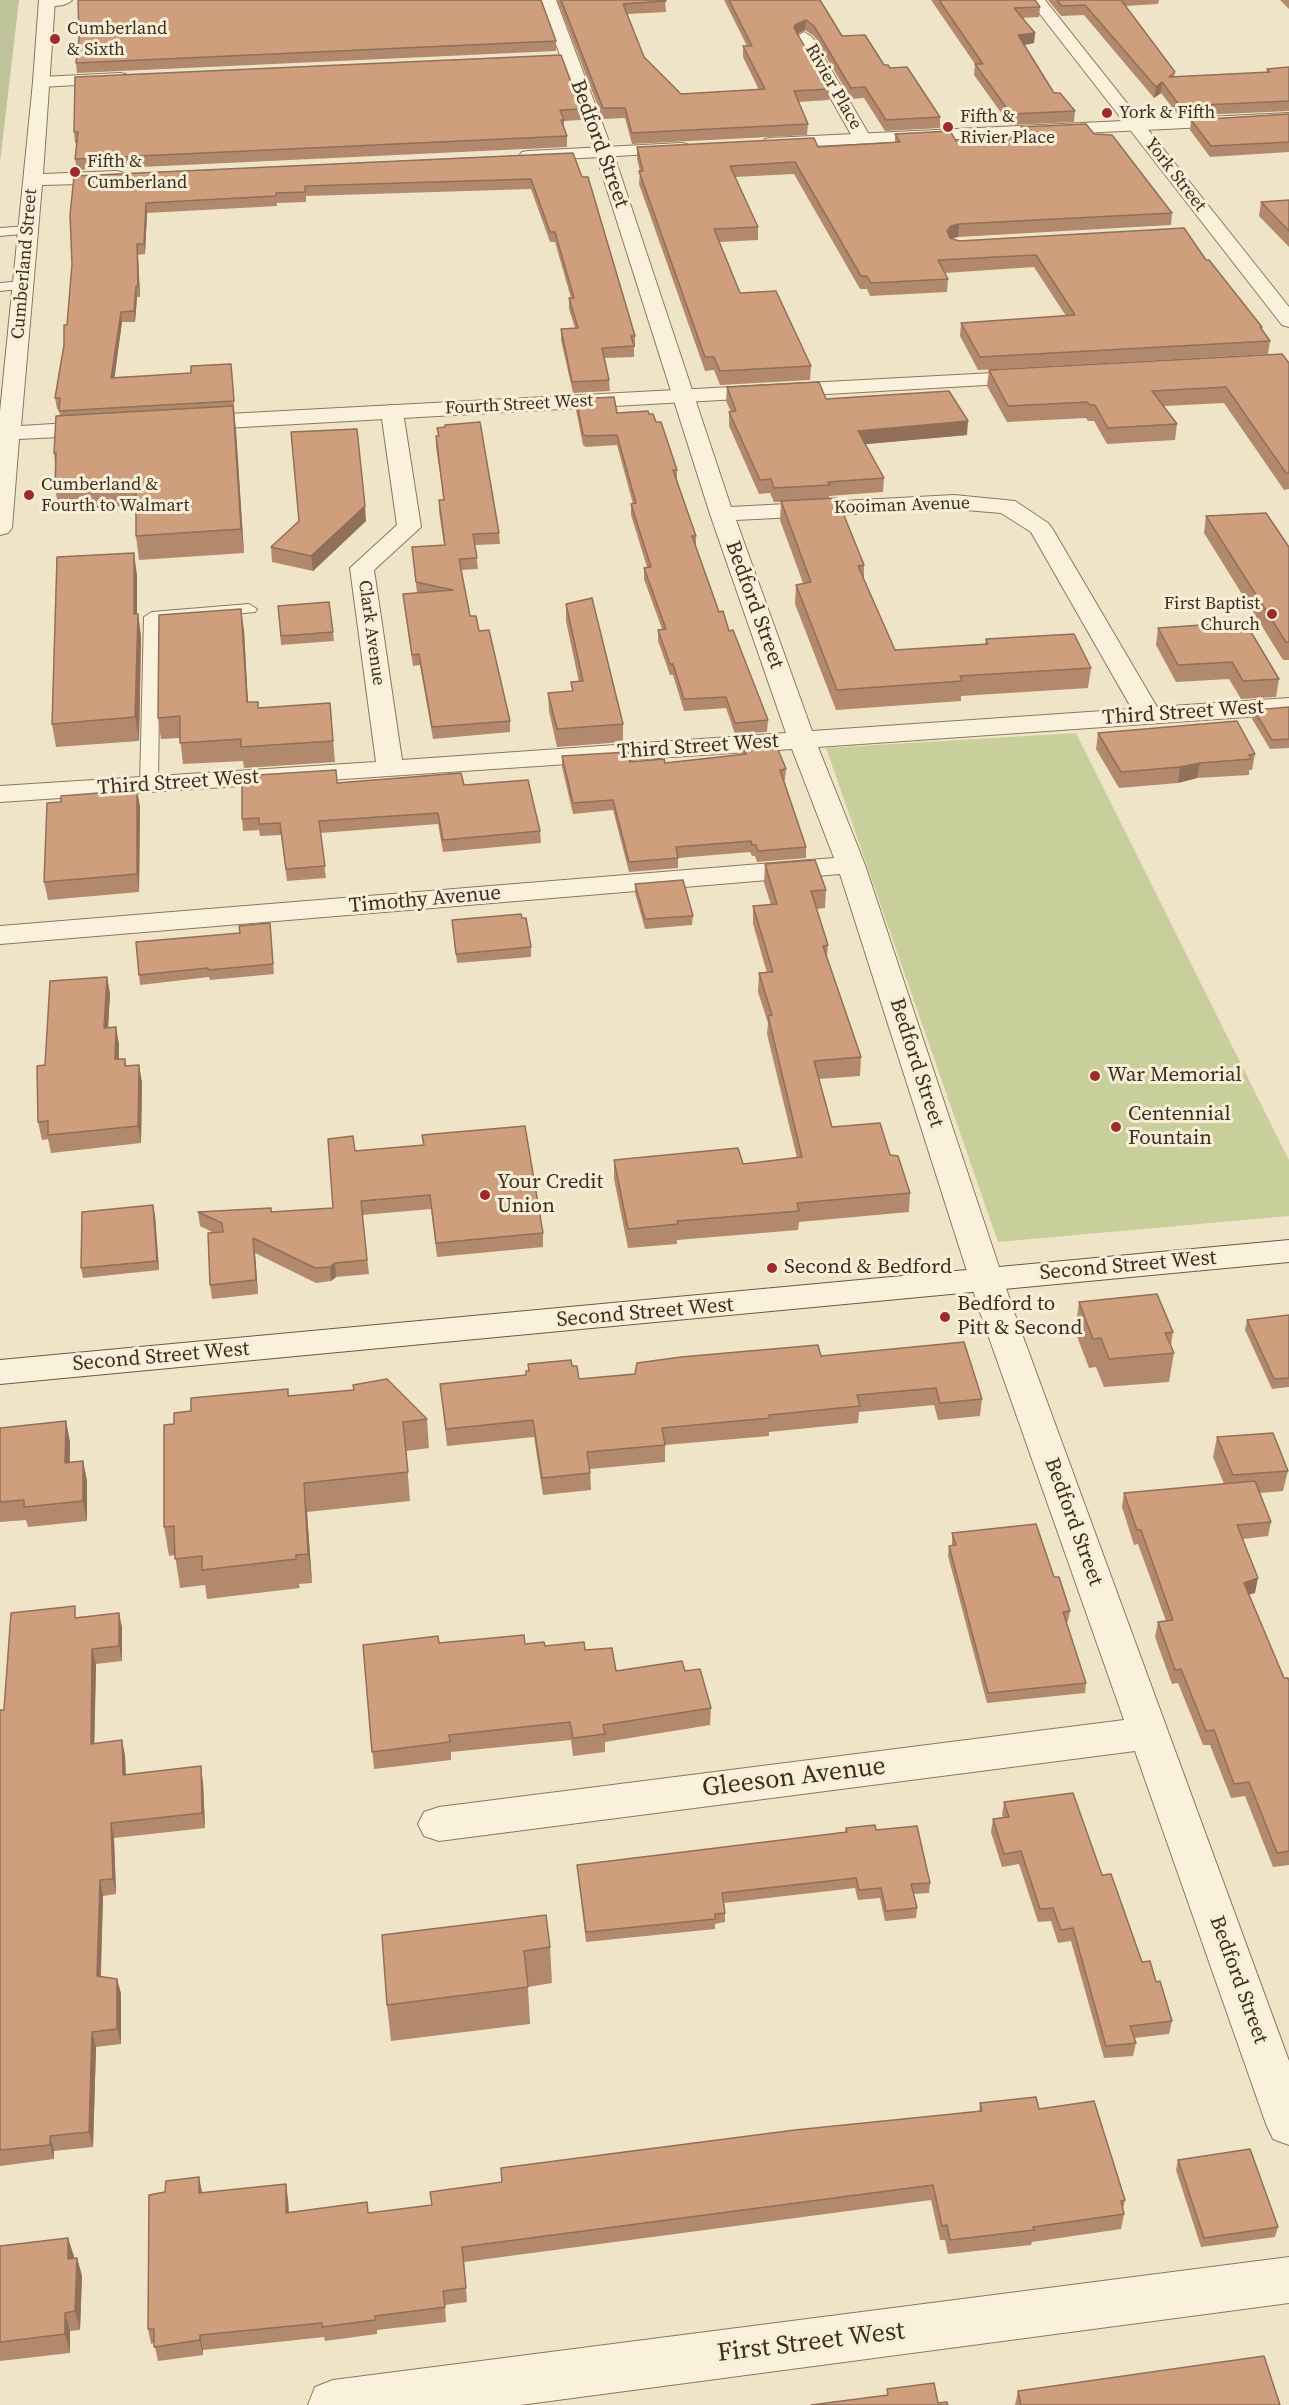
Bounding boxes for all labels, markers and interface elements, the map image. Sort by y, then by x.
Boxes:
place label: Cumberland & Sixth [67,18,167,60]
marker: Cumberland & Sixth [48,32,62,46]
street label: Rivier Place [800,40,866,134]
street label: Bedford Street [564,77,634,211]
place label: York & Fifth [1119,102,1215,124]
place label: Fifth & Rivier Place [960,106,1055,148]
marker: York & Fifth [1100,106,1114,120]
marker: Fifth & Rivier Place [941,120,955,134]
street label: York Street [1140,134,1210,216]
place label: Fifth & Cumberland [87,151,187,194]
marker: Fifth & Cumberland [68,165,82,179]
street label: Cumberland Street [8,188,42,340]
street label: Fourth Street West [444,390,594,420]
place label: Cumberland & Fourth to Walmart [41,474,189,516]
marker: Cumberland & Fourth to Walmart [22,488,36,502]
street label: Kooiman Avenue [834,493,970,519]
street label: Bedford Street [719,538,789,672]
street label: Clark Avenue [353,579,389,687]
place label: First Baptist Church [1164,593,1260,636]
marker: First Baptist Church [1265,607,1279,621]
street label: Third Street West [1102,695,1264,731]
street label: Third Street West [617,729,779,765]
street label: Third Street West [97,765,259,801]
street label: Timothy Avenue [348,881,502,919]
street label: Bedford Street [883,995,949,1131]
place label: War Memorial [1107,1063,1242,1089]
marker: War Memorial [1088,1069,1102,1083]
place label: Centennial Fountain [1128,1102,1231,1152]
marker: Centennial Fountain [1109,1120,1123,1134]
place label: Your Credit Union [497,1170,603,1220]
marker: Your Credit Union [478,1188,492,1202]
street label: Second Street West [1039,1246,1217,1286]
place label: Second & Bedford [784,1255,952,1281]
marker: Second & Bedford [765,1261,779,1275]
place label: Bedford to Pitt & Second [957,1292,1082,1342]
street label: Second Street West [556,1293,734,1333]
marker: Bedford to Pitt & Second [938,1310,952,1324]
street label: Second Street West [72,1337,250,1377]
street label: Bedford Street [1038,1455,1108,1589]
street label: Gleeson Avenue [700,1751,888,1805]
street label: Bedford Street [1203,1913,1273,2047]
street label: First Street West [716,2316,906,2370]

